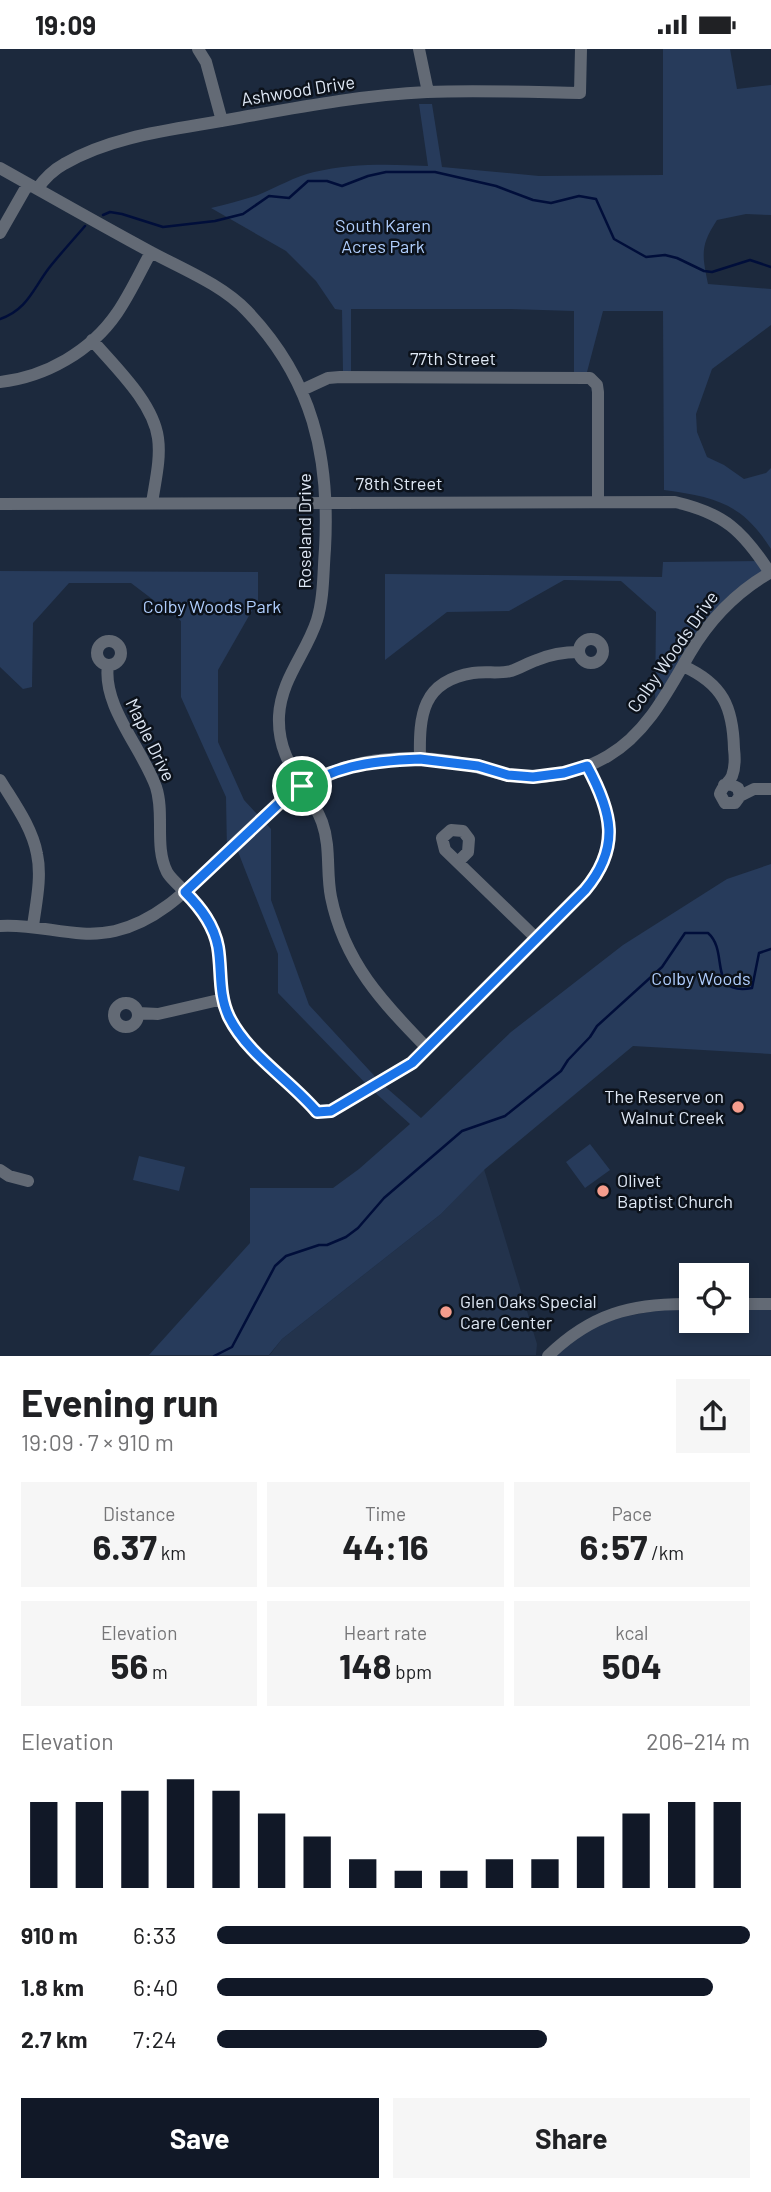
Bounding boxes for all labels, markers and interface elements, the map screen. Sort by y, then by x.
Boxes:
text: 19:09 [35,9,96,40]
street label: Ashwood Drive [239,70,356,110]
park label: South Karen Acres Park [335,214,431,257]
street label: 77th Street [410,347,496,369]
street label: 78th Street [356,472,442,494]
street label: Roseland Drive [293,473,315,589]
street label: Colby Woods Drive [622,586,722,716]
park label: Colby Woods Park [143,595,281,617]
street label: Maple Drive [121,695,180,785]
pin [272,756,332,816]
icon: arrive [283,767,321,805]
park label: Colby Woods [651,967,751,989]
place label: The Reserve on Walnut Creek [604,1085,724,1128]
marker: The Reserve on Walnut Creek [730,1099,746,1115]
place label: Olivet Baptist Church [617,1169,733,1212]
marker: Olivet Baptist Church [595,1183,611,1199]
map controls [679,1263,749,1333]
button: locate [679,1263,749,1333]
place label: Glen Oaks Special Care Center [460,1290,597,1333]
marker: Glen Oaks Special Care Center [438,1304,454,1320]
text: Evening run [21,1379,219,1425]
button: share [676,1379,750,1453]
text: 19:09 · 7 × 910 m [21,1428,174,1456]
text: Distance [103,1502,175,1525]
text: Time [365,1502,406,1525]
text: Pace [611,1502,652,1525]
text: 6.37 [92,1525,157,1567]
text: 44:16 [342,1525,429,1567]
text: 6:57 [580,1525,647,1567]
text: km [157,1541,186,1564]
text: /km [647,1541,684,1564]
text: Elevation [101,1621,177,1644]
text: Heart rate [344,1621,427,1644]
text: kcal [615,1621,648,1644]
text: 56 [111,1644,148,1686]
text: 148 [339,1644,392,1686]
text: 504 [602,1644,662,1686]
text: m [148,1660,168,1683]
text: bpm [392,1660,432,1683]
text: Elevation [21,1727,114,1755]
text: 206–214 m [646,1727,750,1755]
text: 910 m [21,1921,78,1949]
text: 6:33 [133,1921,176,1949]
text: 1.8 km [21,1973,84,2001]
text: 6:40 [133,1973,178,2001]
text: 2.7 km [21,2025,88,2053]
text: 7:24 [133,2025,177,2053]
button: Save [21,2098,379,2178]
button: Share [393,2098,750,2178]

